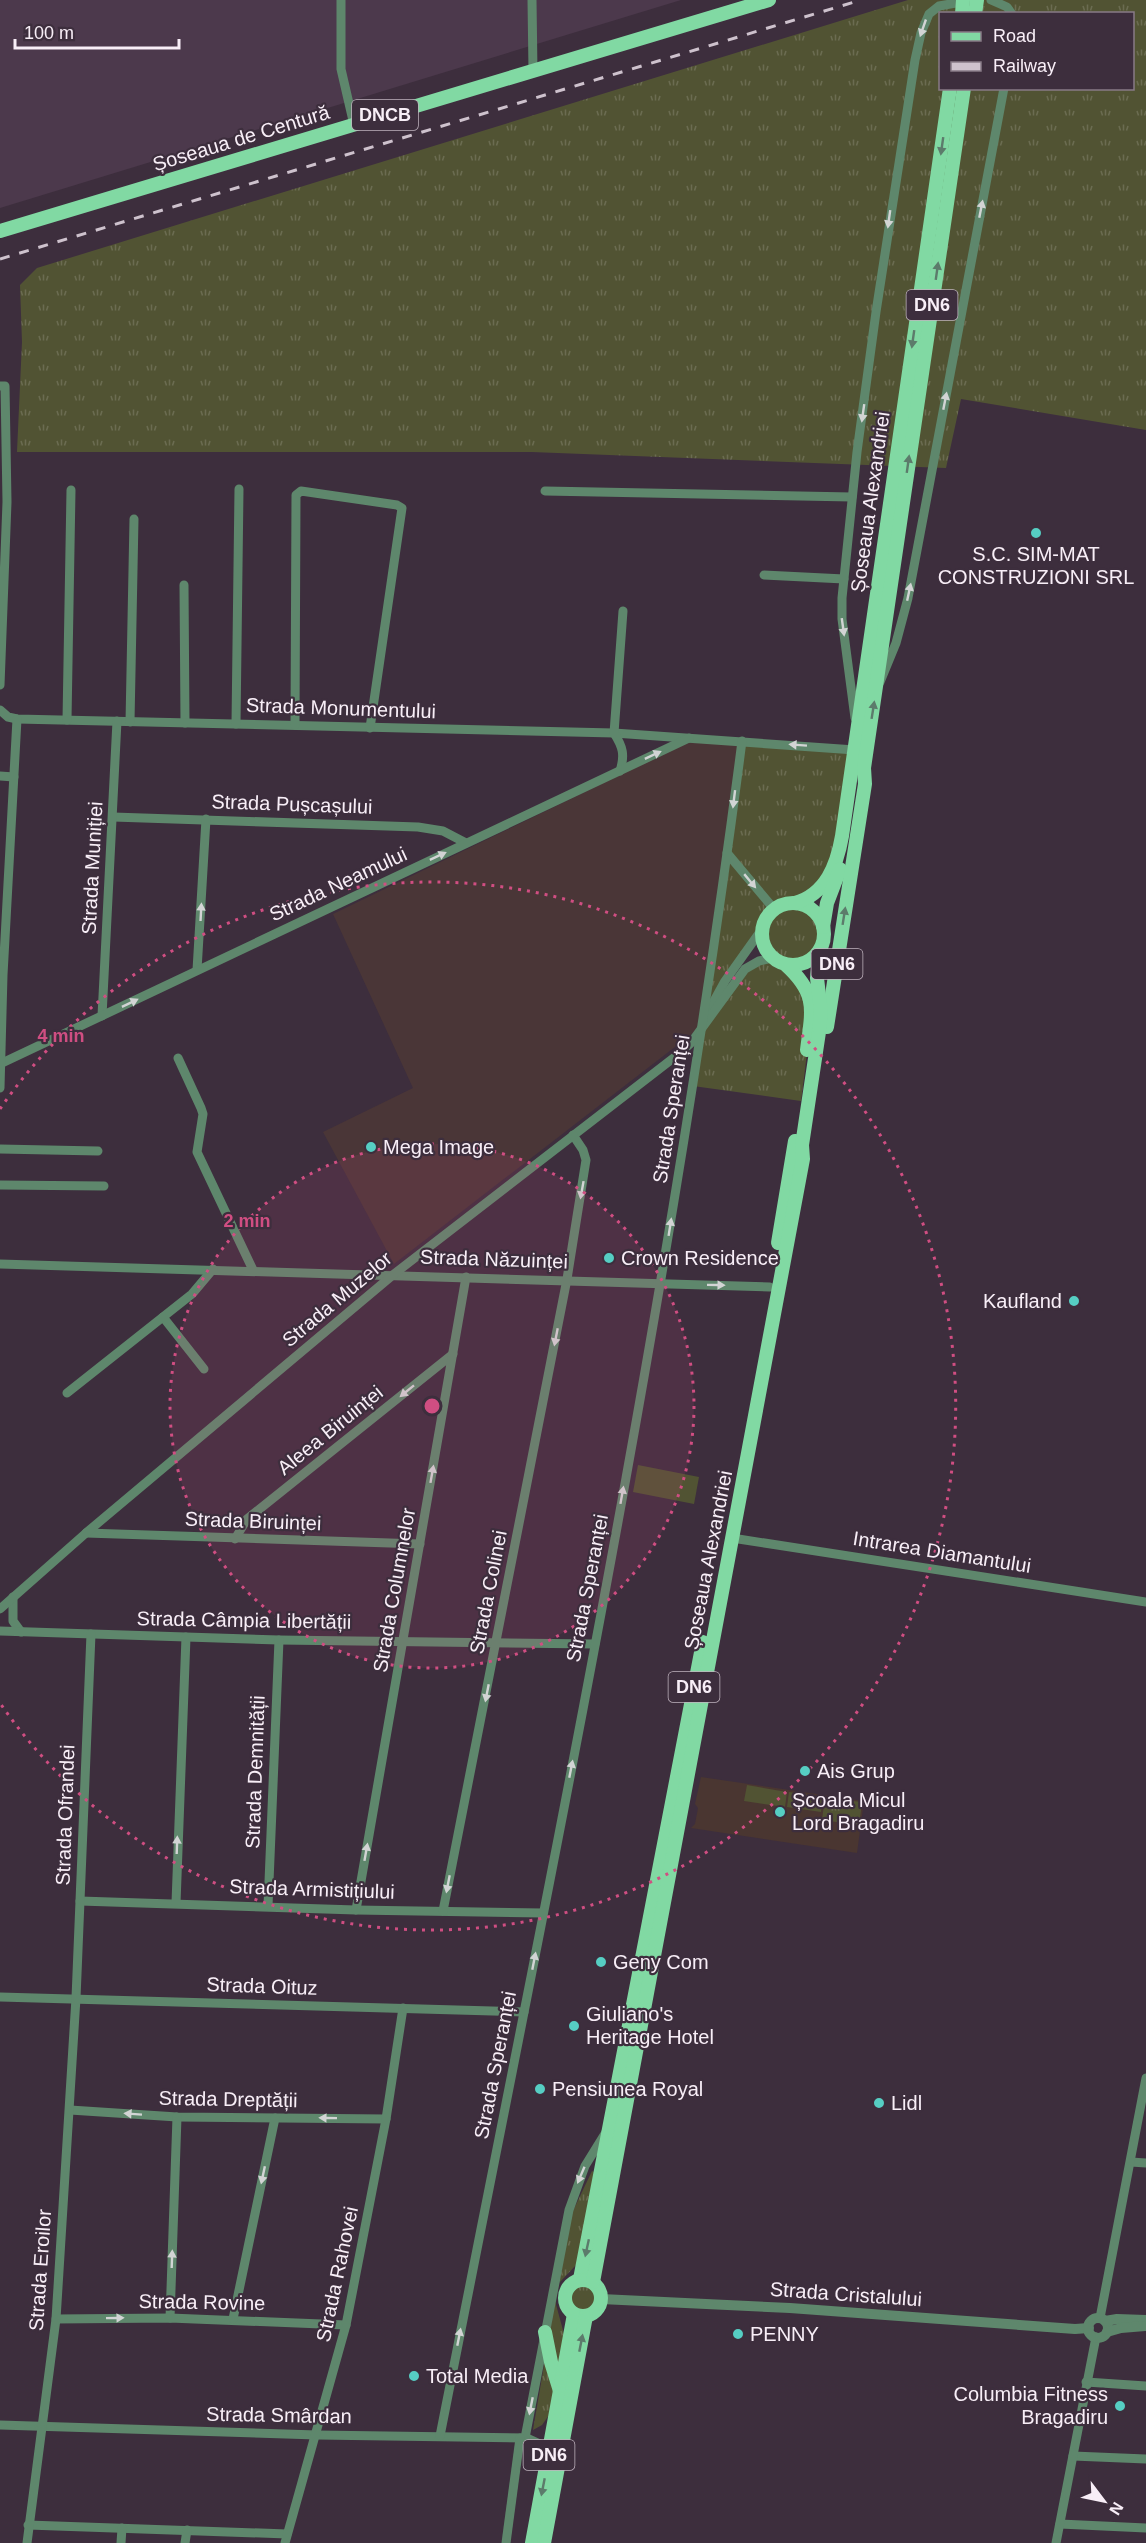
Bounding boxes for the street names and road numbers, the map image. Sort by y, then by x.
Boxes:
street label: Șoseaua de Centură [150,100,333,175]
road number: DNCB [352,100,418,130]
road number: DN6 [906,290,958,320]
street label: Șoseaua Alexandriei [846,410,894,594]
street label: Strada Monumentului [246,694,436,722]
street label: Strada Pușcașului [211,790,373,818]
street label: Strada Muniției [78,801,106,935]
street label: Strada Neamului [266,843,410,925]
road number: DN6 [812,949,862,979]
street label: Strada Speranței [648,1033,694,1185]
street label: Strada Năzuinței [420,1245,568,1273]
street label: Strada Muzelor [278,1247,396,1351]
street label: Aleea Biruinței [273,1381,387,1479]
street label: Șoseaua Alexandriei [680,1468,736,1652]
street label: Strada Columnelor [369,1506,419,1674]
street label: Strada Biruinței [184,1508,322,1534]
street label: Strada Speranței [562,1512,612,1664]
street label: Intrarea Diamantului [851,1527,1033,1577]
street label: Strada Colinei [465,1528,511,1656]
street label: Strada Câmpia Libertății [137,1607,351,1633]
road number: DN6 [668,1672,720,1702]
street label: Strada Demnității [241,1695,269,1849]
street label: Strada Ofrandei [52,1744,78,1886]
street label: Strada Armistițiului [229,1875,395,1903]
street label: Strada Oituz [206,1973,318,1999]
street label: Strada Speranței [470,1989,520,2141]
street label: Strada Dreptății [158,2087,298,2111]
street label: Strada Rahovei [312,2204,362,2344]
street label: Strada Eroilor [25,2208,55,2332]
street label: Strada Cristalului [769,2278,923,2310]
street label: Strada Rovine [138,2290,266,2314]
street label: Strada Smârdan [206,2403,352,2427]
road number: DN6 [524,2440,574,2470]

